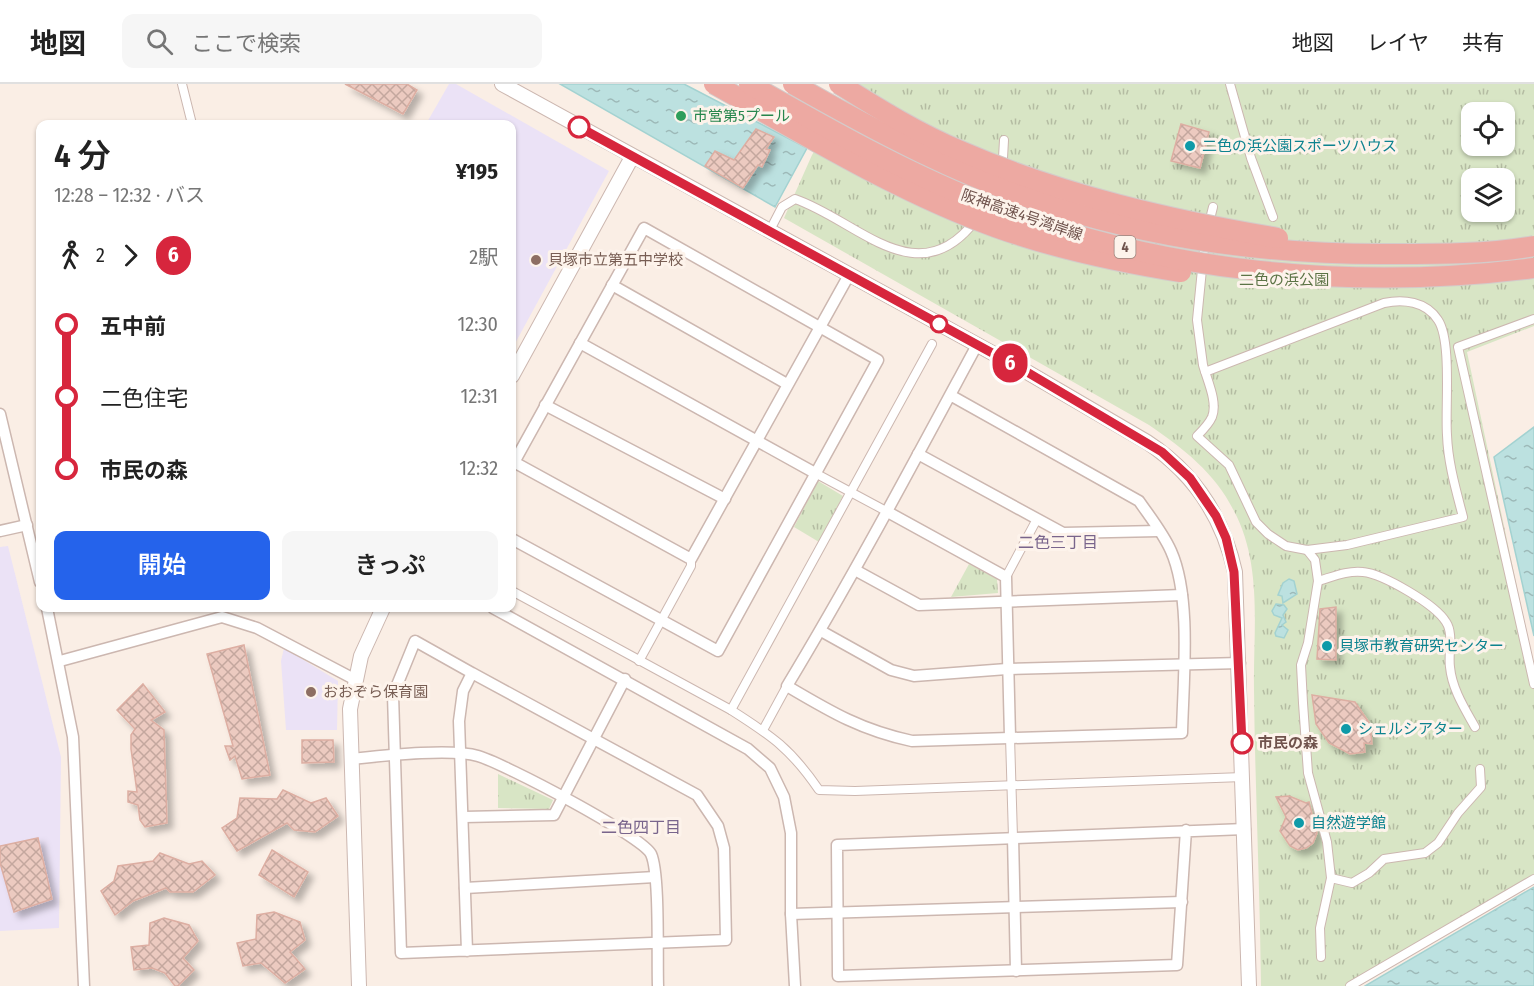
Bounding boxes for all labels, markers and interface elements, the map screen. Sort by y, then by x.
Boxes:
search box [122,14,542,68]
icon: search [143,25,176,58]
text: 地図 [30,27,86,60]
text: ここで検索 [191,30,301,57]
text: 地図 [1292,30,1334,56]
text: レイヤ [1367,30,1429,56]
text: 共有 [1462,30,1504,56]
map controls [1461,102,1515,222]
button: locate [1461,102,1515,156]
place label: 市営第5プール [693,107,790,125]
marker: 市営第5プール [674,109,688,123]
unlabelled marker [568,116,590,138]
text: 4 分 [54,136,111,176]
place label: 二色の浜公園スポーツハウス [1202,137,1397,155]
marker: 二色の浜公園スポーツハウス [1183,139,1197,153]
text: ¥195 [456,158,498,185]
button: layers [1461,168,1515,222]
text: 12:28 – 12:32 · バス [54,183,205,207]
street label: 阪神高速4号湾岸線 [959,186,1085,244]
road number: 4 [1114,236,1136,258]
icon: walk [54,239,87,272]
icon: forward [114,239,147,272]
text: 6 [168,242,179,268]
text: 2 [96,243,105,267]
text: 2駅 [469,245,498,269]
place label: 貝塚市立第五中学校 [548,251,683,269]
marker: 貝塚市立第五中学校 [529,253,543,267]
park label: 二色の浜公園 [1239,271,1329,289]
text: 12:30 [458,312,498,336]
text: 五中前 [100,313,166,340]
unlabelled marker [930,315,948,333]
line badge: 6 [990,344,1030,382]
text: 6 [1005,350,1015,376]
text: 12:31 [461,384,498,408]
text: 二色住宅 [100,385,188,412]
text: 12:32 [459,456,498,480]
text: 市民の森 [100,457,188,484]
button: 開始 [54,531,270,600]
button: きっぷ [282,531,498,600]
district label: 二色三丁目 [1018,533,1098,552]
place label: 貝塚市教育研究センター [1339,637,1504,655]
marker: 貝塚市教育研究センター [1320,639,1334,653]
place label: おおぞら保育園 [323,683,428,701]
marker: おおぞら保育園 [304,685,318,699]
place label: シェルシアター [1358,720,1463,738]
marker: シェルシアター [1339,722,1353,736]
marker: 市民の森 [1231,732,1253,754]
place label: 市民の森 [1258,734,1318,752]
place label: 自然遊学館 [1311,814,1386,832]
marker: 自然遊学館 [1292,816,1306,830]
district label: 二色四丁目 [601,818,681,837]

